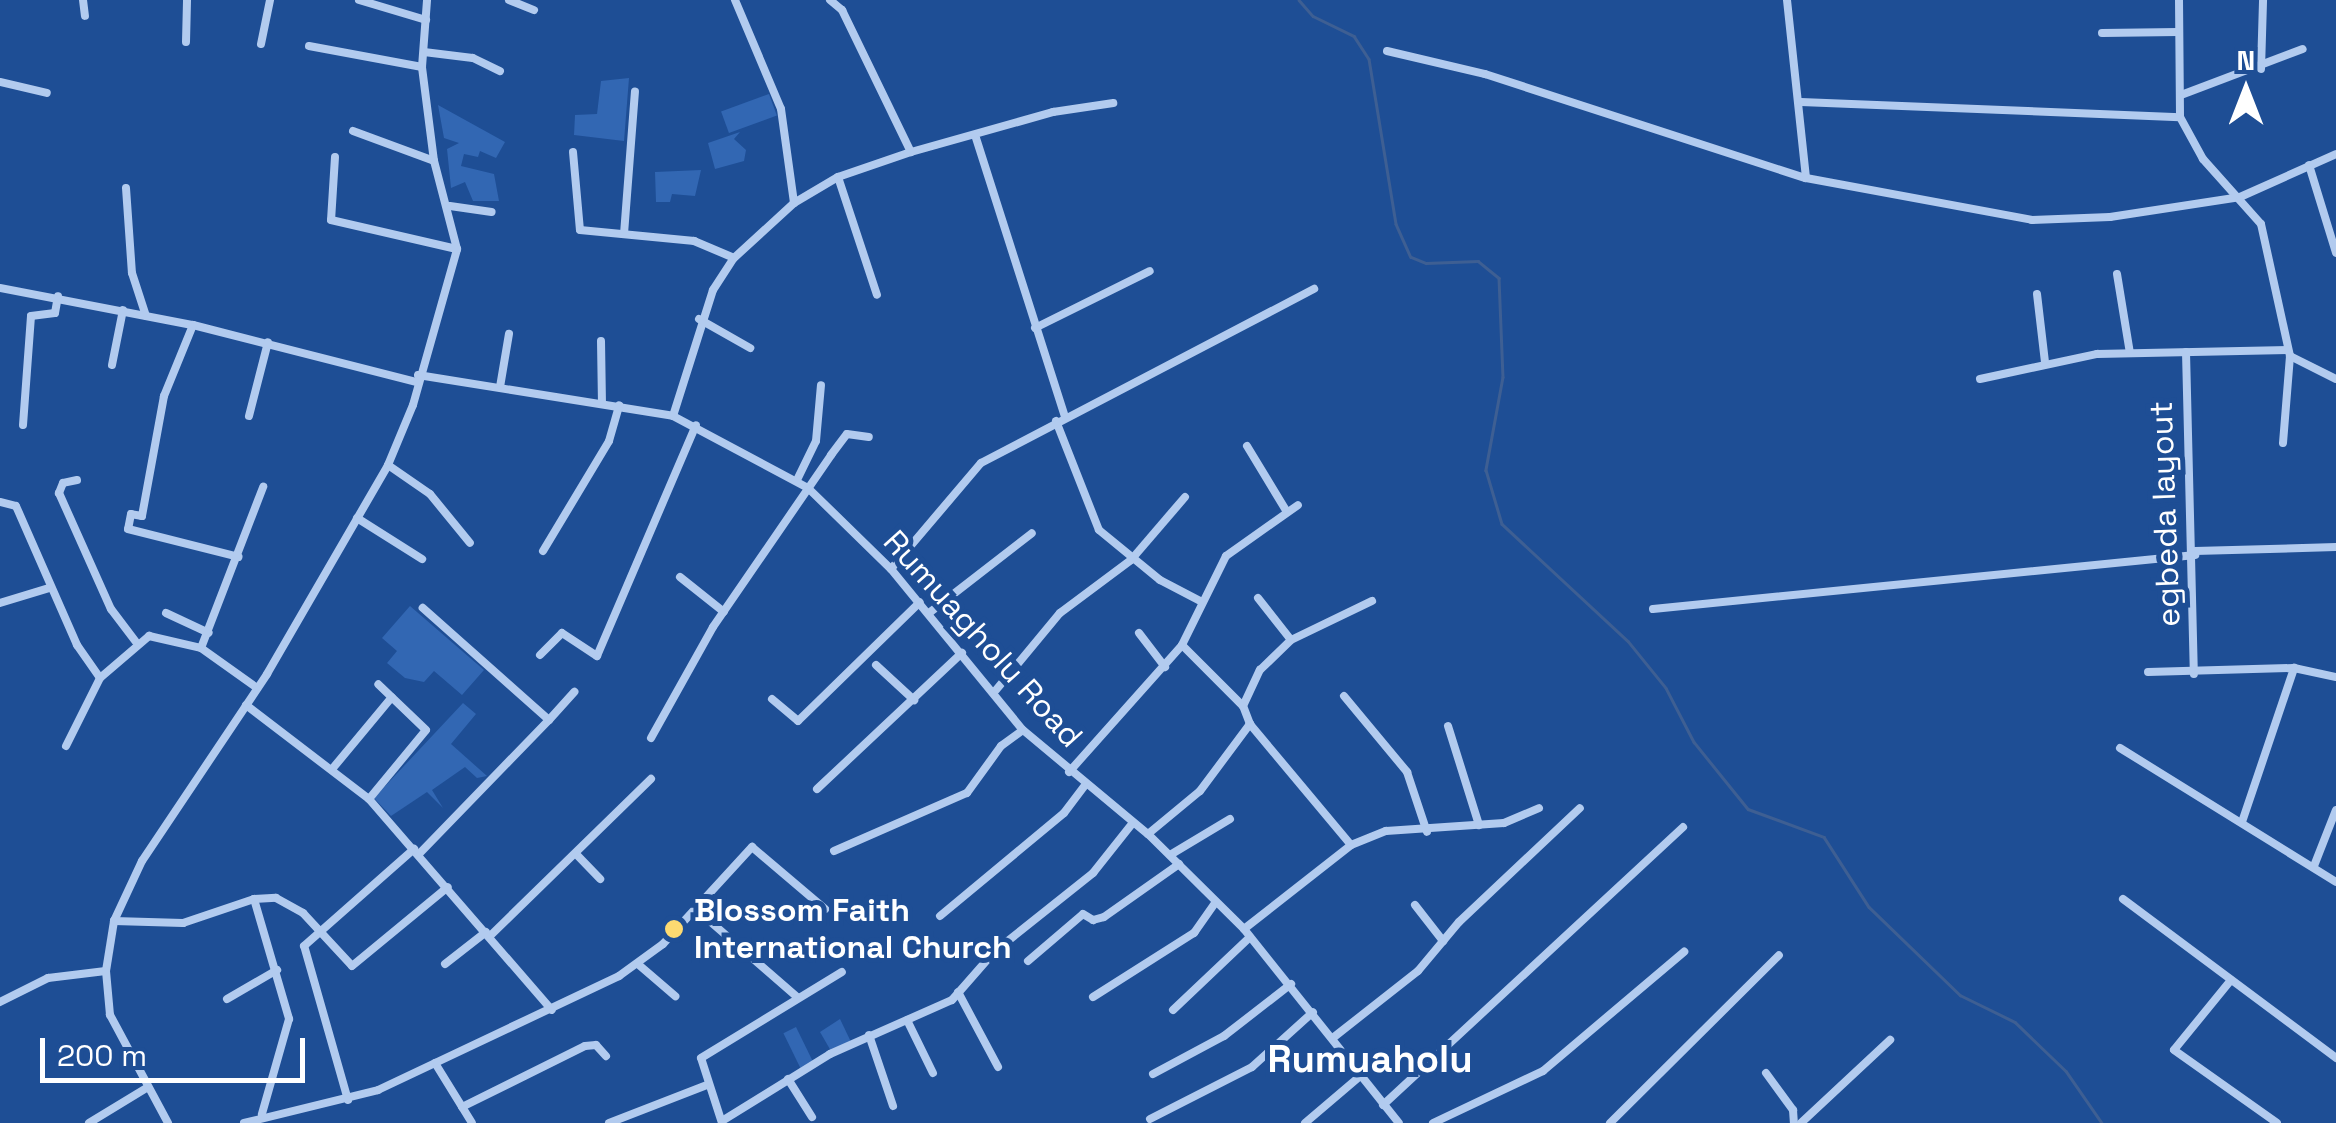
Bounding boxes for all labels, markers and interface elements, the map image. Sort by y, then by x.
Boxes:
north arrow [2196,40,2296,140]
text: N [2237,42,2255,78]
street label: egbeda layout [2142,401,2188,627]
street label: Rumuagholu Road [875,523,1091,755]
place label: Blossom Faith International Church [694,892,1012,967]
marker: Blossom Faith International Church [663,918,685,940]
scale bar [45,1018,310,1080]
text: 200 m [57,1036,147,1075]
district label: Rumuaholu [1267,1037,1473,1083]

